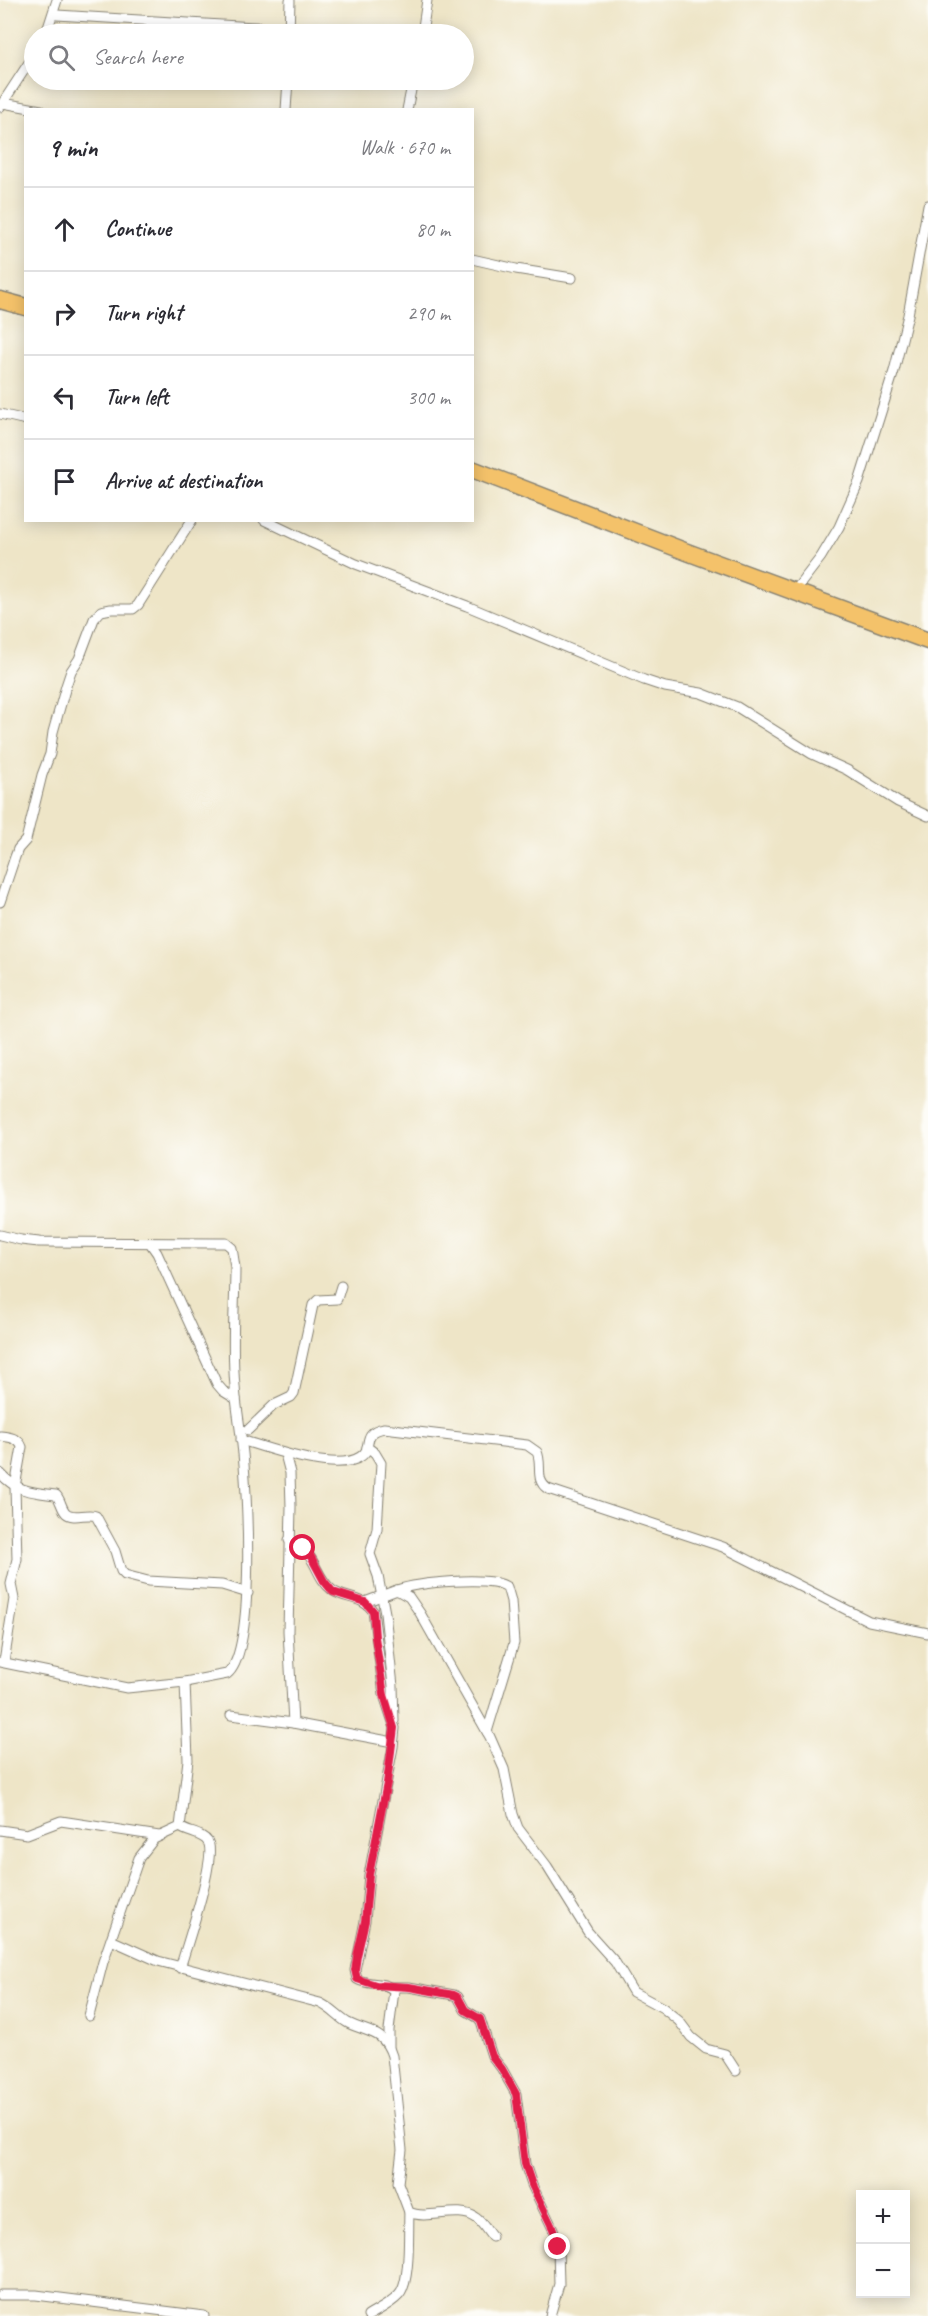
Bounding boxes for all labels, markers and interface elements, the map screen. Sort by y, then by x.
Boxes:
search box [24,24,474,90]
icon: search [45,41,78,74]
text: Search here [93,43,183,71]
text: 9 min [48,131,98,164]
text: Walk · 670 m [360,135,450,160]
icon: ahead [48,213,81,246]
text: Continue [105,215,171,243]
text: 80 m [416,217,450,242]
icon: right [48,297,81,330]
text: Turn right [105,299,182,327]
text: 290 m [407,301,450,326]
icon: left [48,381,81,414]
text: Turn left [105,383,169,411]
text: 300 m [407,385,450,410]
icon: arrive [48,465,81,498]
text: Arrive at destination [105,467,262,495]
route start [289,1534,315,1560]
map controls [856,2190,910,2298]
button: + [856,2190,910,2244]
route end [544,2233,570,2259]
button: − [856,2244,910,2298]

